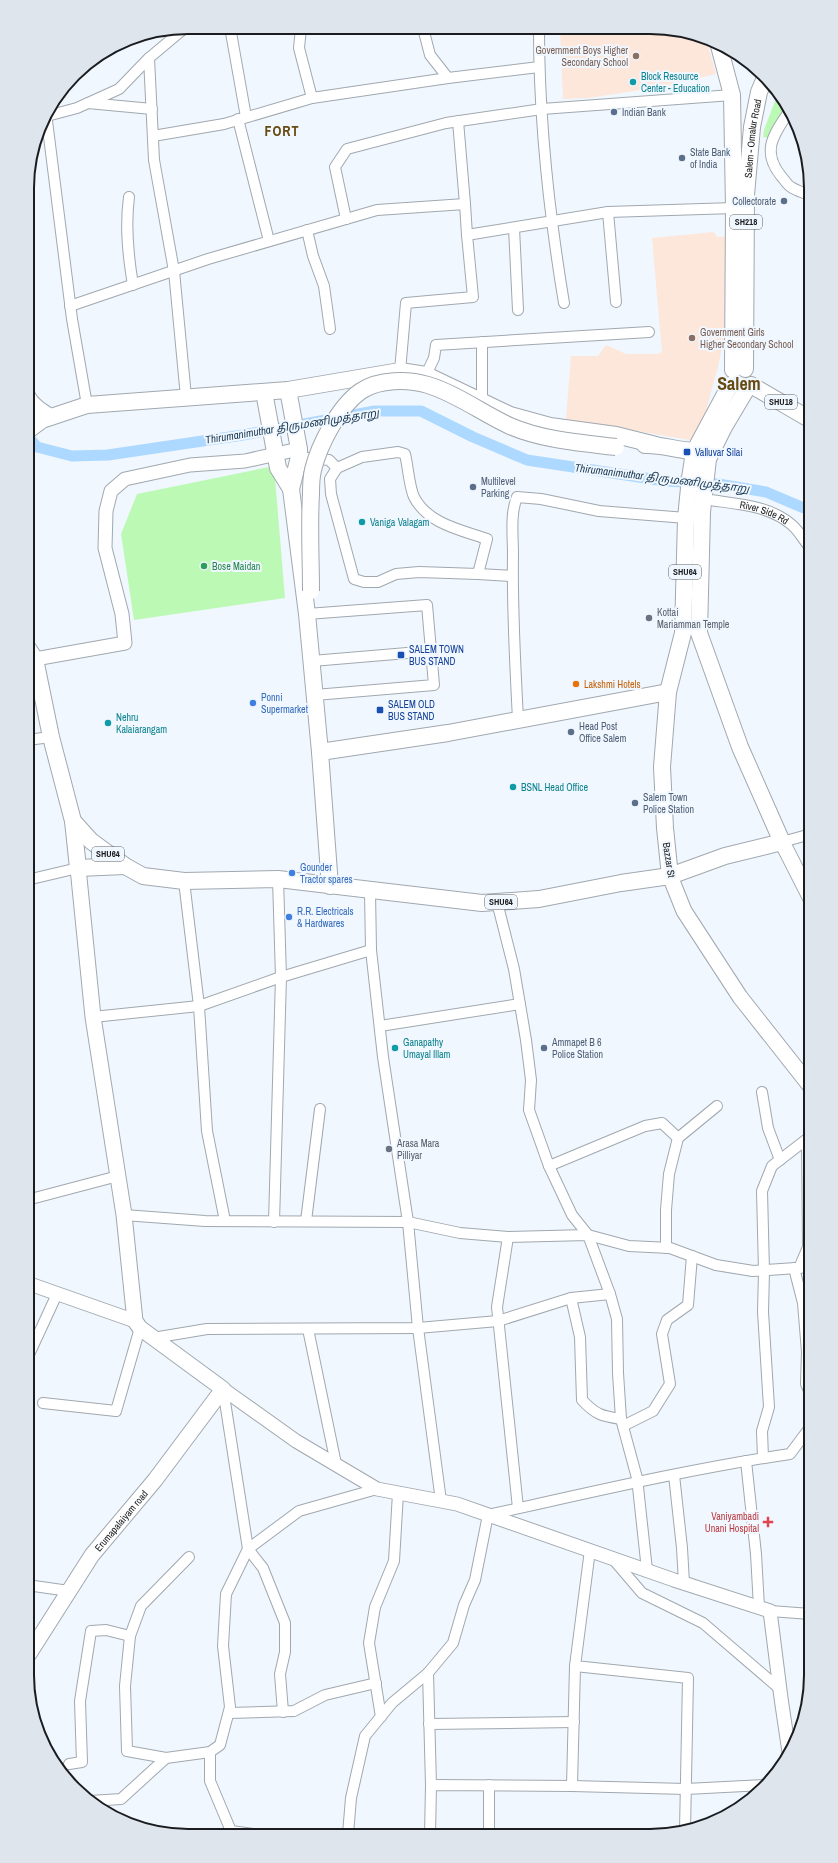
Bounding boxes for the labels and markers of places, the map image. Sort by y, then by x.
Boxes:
place label: Government Boys Higher Secondary School [535,44,628,69]
marker: Government Boys Higher Secondary School [631,51,641,61]
place label: Block Resource Center - Education [641,70,710,95]
marker: Block Resource Center - Education [628,77,638,87]
place label: Indian Bank [622,106,667,119]
marker: Indian Bank [609,107,619,117]
place label: State Bank of India [690,146,731,171]
marker: State Bank of India [677,153,687,163]
place label: Collectorate [732,195,776,208]
marker: Collectorate [779,196,789,206]
place label: Government Girls Higher Secondary School [700,326,794,351]
marker: Government Girls Higher Secondary School [687,333,697,343]
place label: Valluvar Silai [695,446,743,459]
marker: Valluvar Silai [682,447,692,457]
place label: Multilevel Parking [481,475,516,500]
marker: Multilevel Parking [468,482,478,492]
place label: Vaniga Valagam [370,516,430,529]
marker: Vaniga Valagam [357,517,367,527]
place label: Bose Maidan [212,560,260,573]
marker: Bose Maidan [199,561,209,571]
place label: Kottai Mariamman Temple [657,606,730,631]
marker: Kottai Mariamman Temple [644,613,654,623]
place label: SALEM TOWN BUS STAND [409,643,464,668]
marker: SALEM TOWN BUS STAND [396,650,406,660]
place label: Lakshmi Hotels [584,678,641,691]
marker: Lakshmi Hotels [571,679,581,689]
place label: Ponni Supermarket [261,691,309,716]
marker: Ponni Supermarket [248,698,258,708]
place label: SALEM OLD BUS STAND [388,698,435,723]
marker: SALEM OLD BUS STAND [375,705,385,715]
place label: Nehru Kalaiarangam [116,711,167,736]
marker: Nehru Kalaiarangam [103,718,113,728]
place label: Head Post Office Salem [579,720,626,745]
marker: Head Post Office Salem [566,727,576,737]
place label: BSNL Head Office [521,781,588,794]
marker: BSNL Head Office [508,782,518,792]
place label: Salem Town Police Station [643,791,694,816]
marker: Salem Town Police Station [630,798,640,808]
place label: Gounder Tractor spares [300,861,353,886]
marker: Gounder Tractor spares [287,868,297,878]
place label: R.R. Electricals & Hardwares [297,905,354,930]
marker: R.R. Electricals & Hardwares [284,912,294,922]
place label: Ganapathy Umayal Illam [403,1036,451,1061]
place label: Ammapet B 6 Police Station [551,1036,603,1061]
marker: Ganapathy Umayal Illam [390,1043,400,1053]
marker: Ammapet B 6 Police Station [539,1043,549,1053]
place label: Arasa Mara Pilliyar [396,1137,440,1162]
marker: Arasa Mara Pilliyar [384,1144,394,1154]
place label: Vaniyambadi Unani Hospital [705,1510,759,1535]
marker: Vaniyambadi Unani Hospital [762,1516,774,1528]

